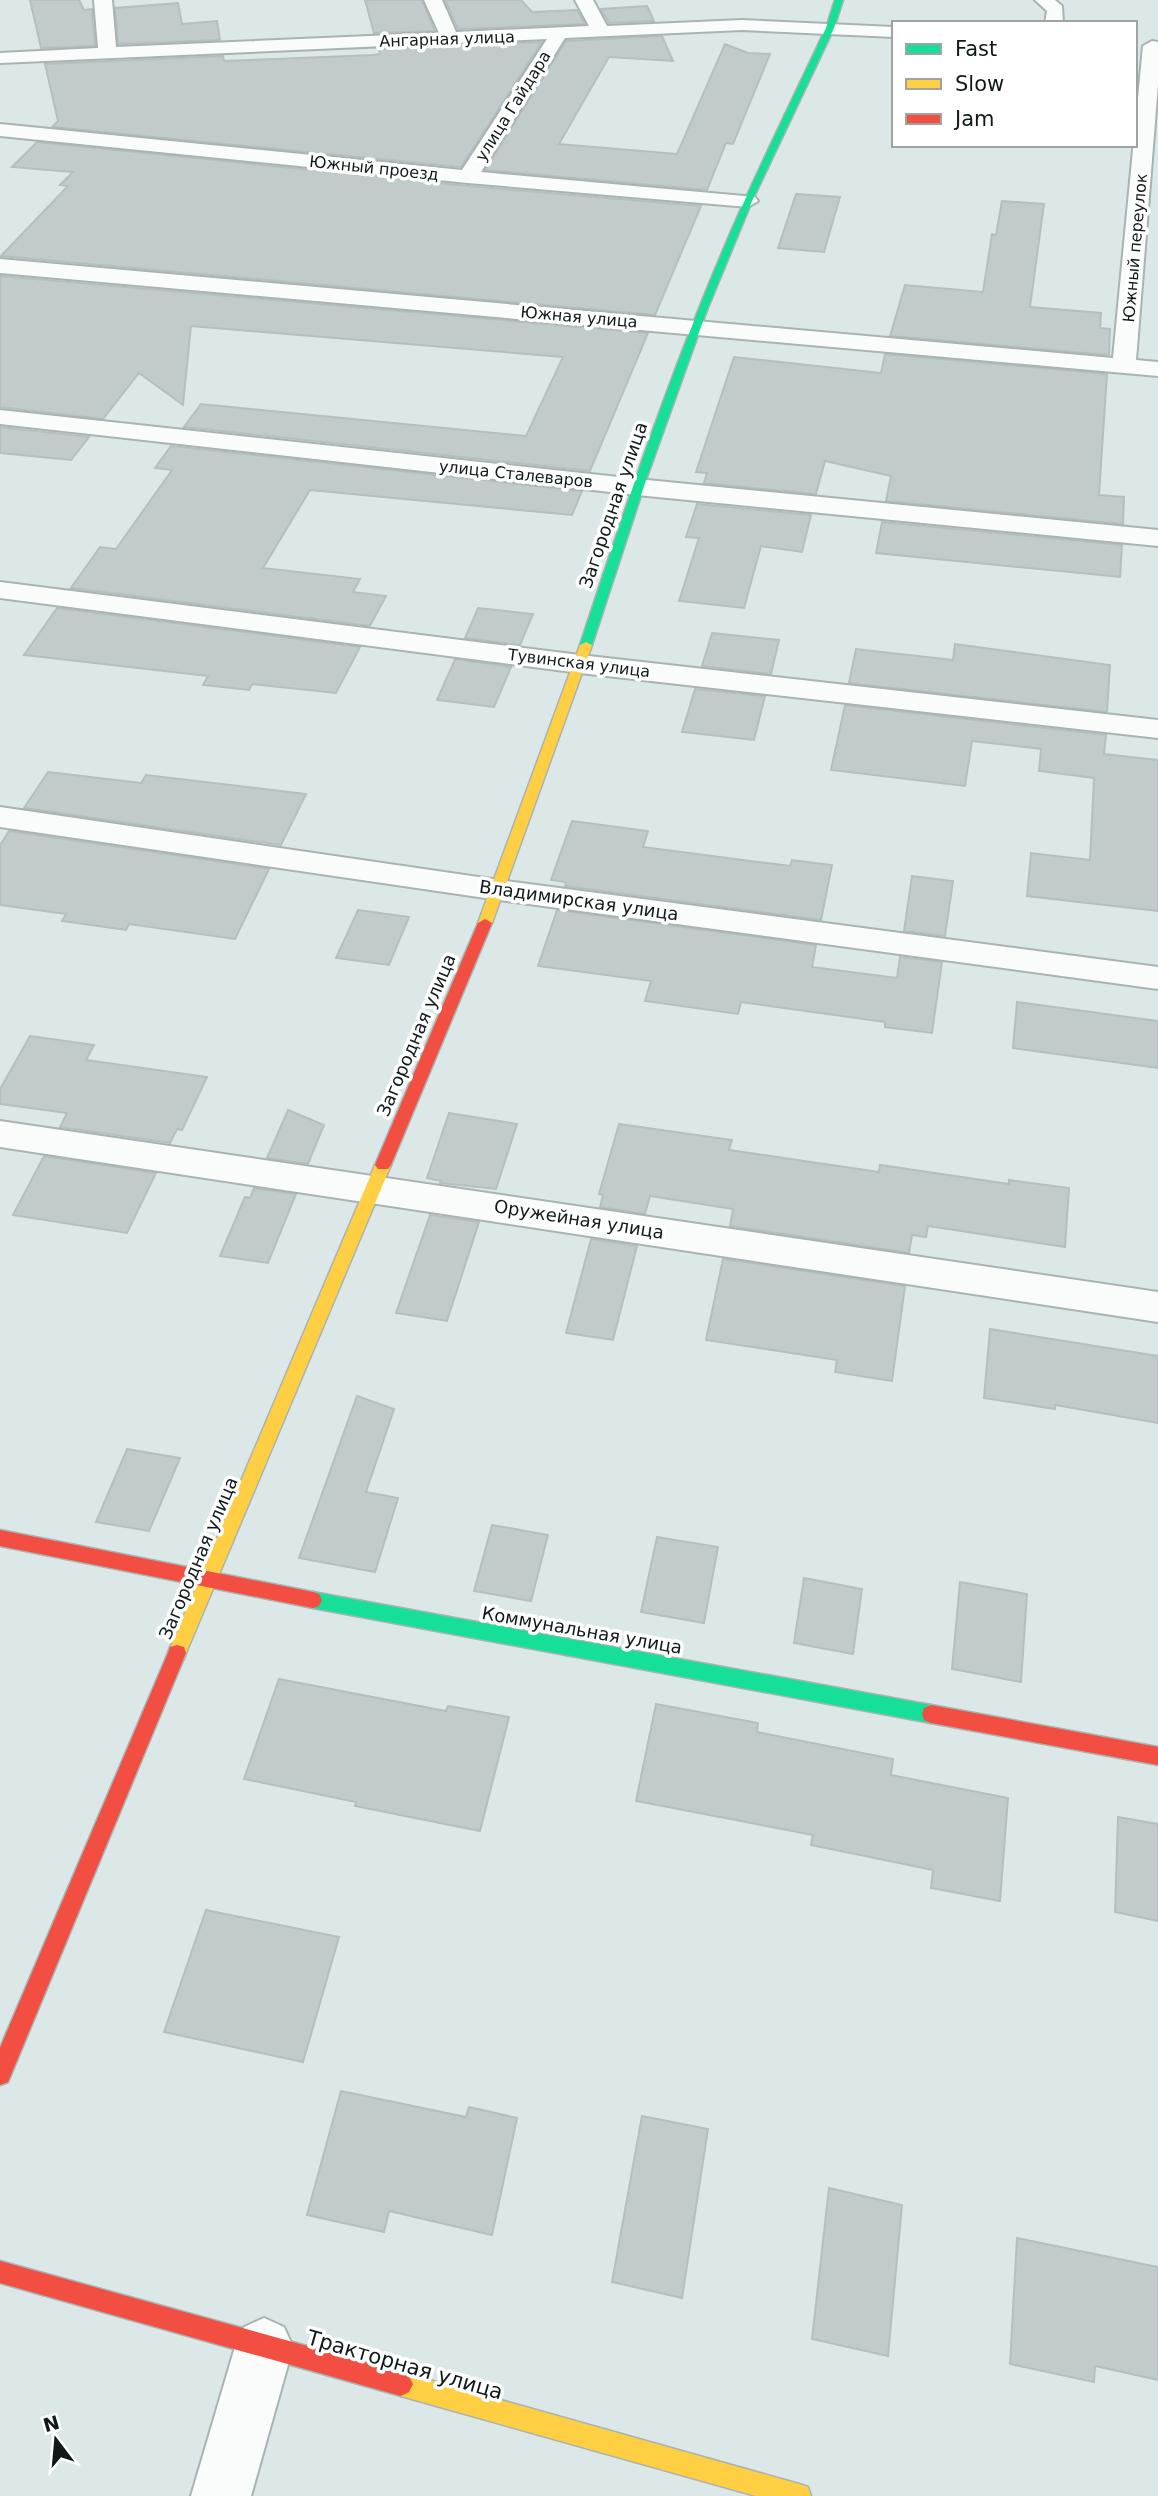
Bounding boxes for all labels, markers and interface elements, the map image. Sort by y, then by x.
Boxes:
legend [892,21,1137,147]
street label: Ангарная улица [379,27,515,51]
text: Fast [955,37,997,61]
street label: улица Гайдара [471,47,555,165]
text: Slow [955,72,1004,96]
text: Jam [953,107,995,131]
street label: Южный проезд [308,152,440,184]
street label: Южный переулок [1119,172,1151,323]
street label: Южная улица [520,302,638,332]
street label: Загородная улица [575,419,651,591]
street label: улица Сталеваров [438,456,594,492]
street label: Тувинская улица [506,645,651,681]
street label: Владимирская улица [478,876,680,924]
street label: Загородная улица [372,951,460,1119]
street label: Оружейная улица [493,1195,665,1243]
street label: Загородная улица [154,1474,242,1642]
street label: Коммунальная улица [480,1602,684,1658]
street label: Тракторная улица [303,2325,506,2404]
north arrow [21,2405,91,2475]
text: N [41,2411,62,2436]

